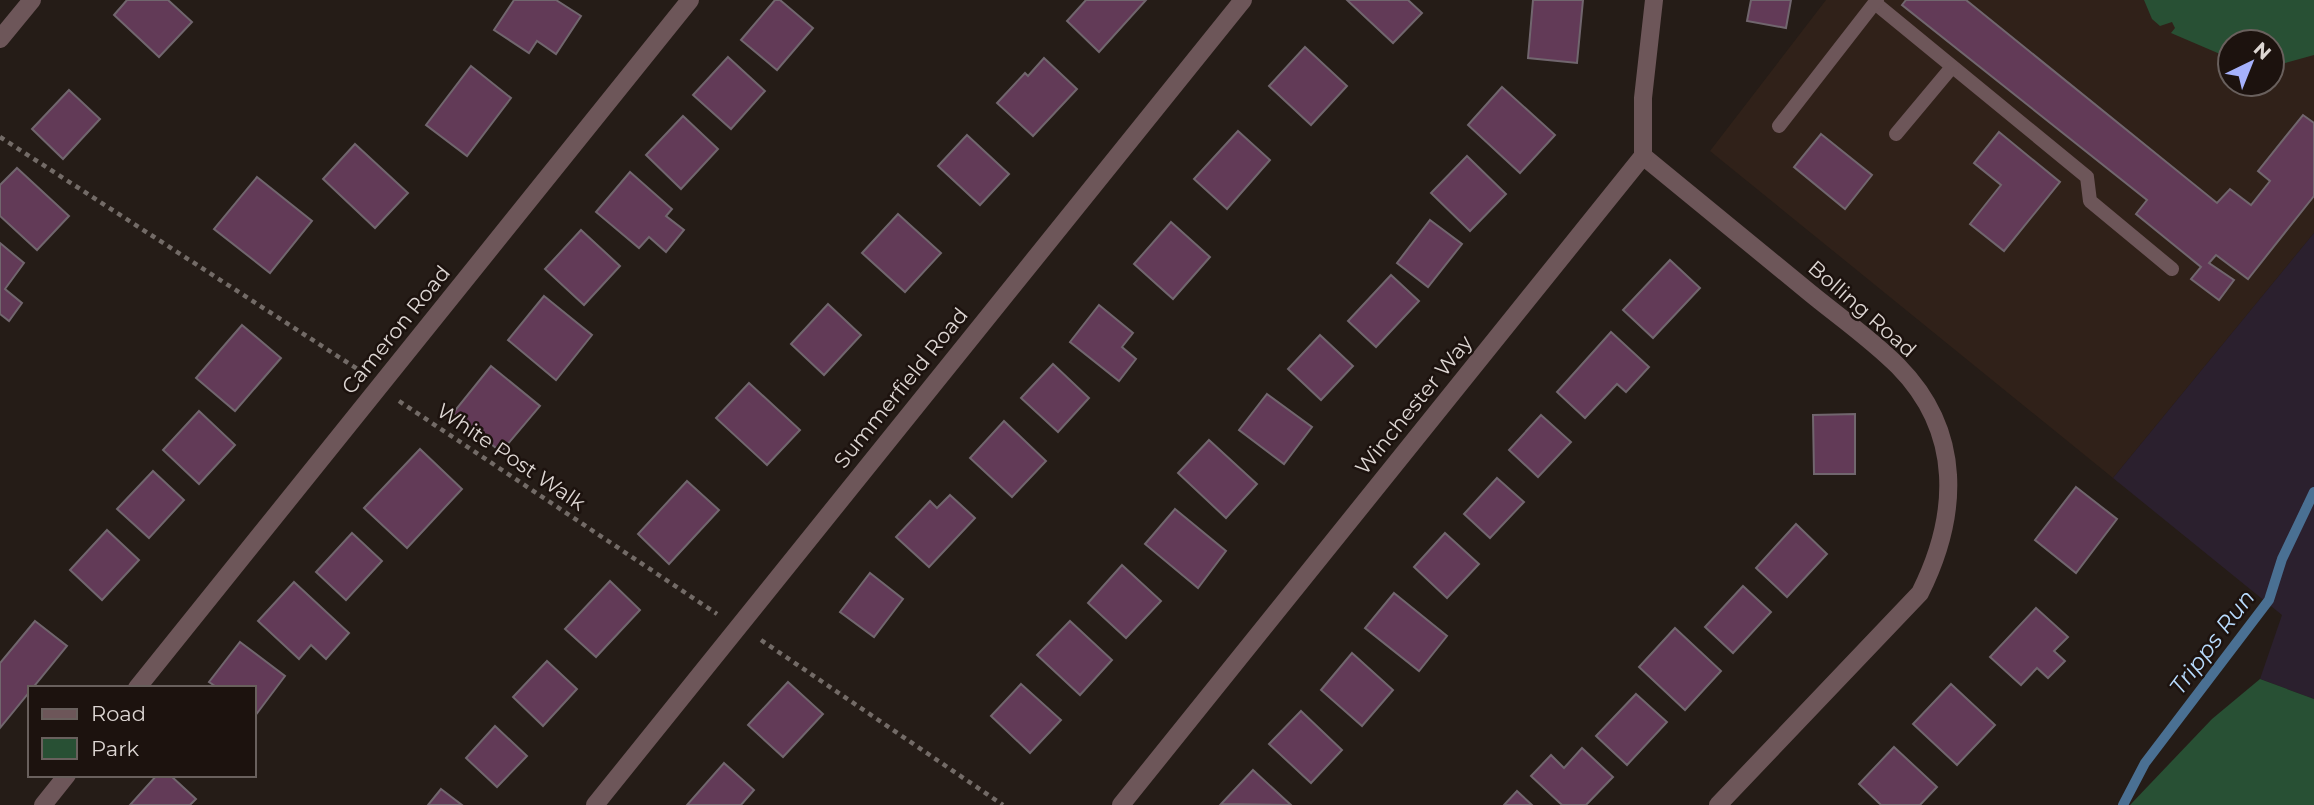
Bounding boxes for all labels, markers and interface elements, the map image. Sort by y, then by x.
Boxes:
north arrow [2216,28,2286,98]
text: N [2249,37,2276,65]
street label: Bolling Road [1803,255,1921,362]
street label: Cameron Road [336,260,455,399]
street label: Summerfield Road [828,303,973,473]
street label: Winchester Way [1350,330,1478,479]
street label: White Post Walk [432,398,591,516]
water label: Tripps Run [2163,584,2261,700]
legend [28,686,256,777]
text: Road [91,701,146,726]
text: Park [91,736,139,761]

